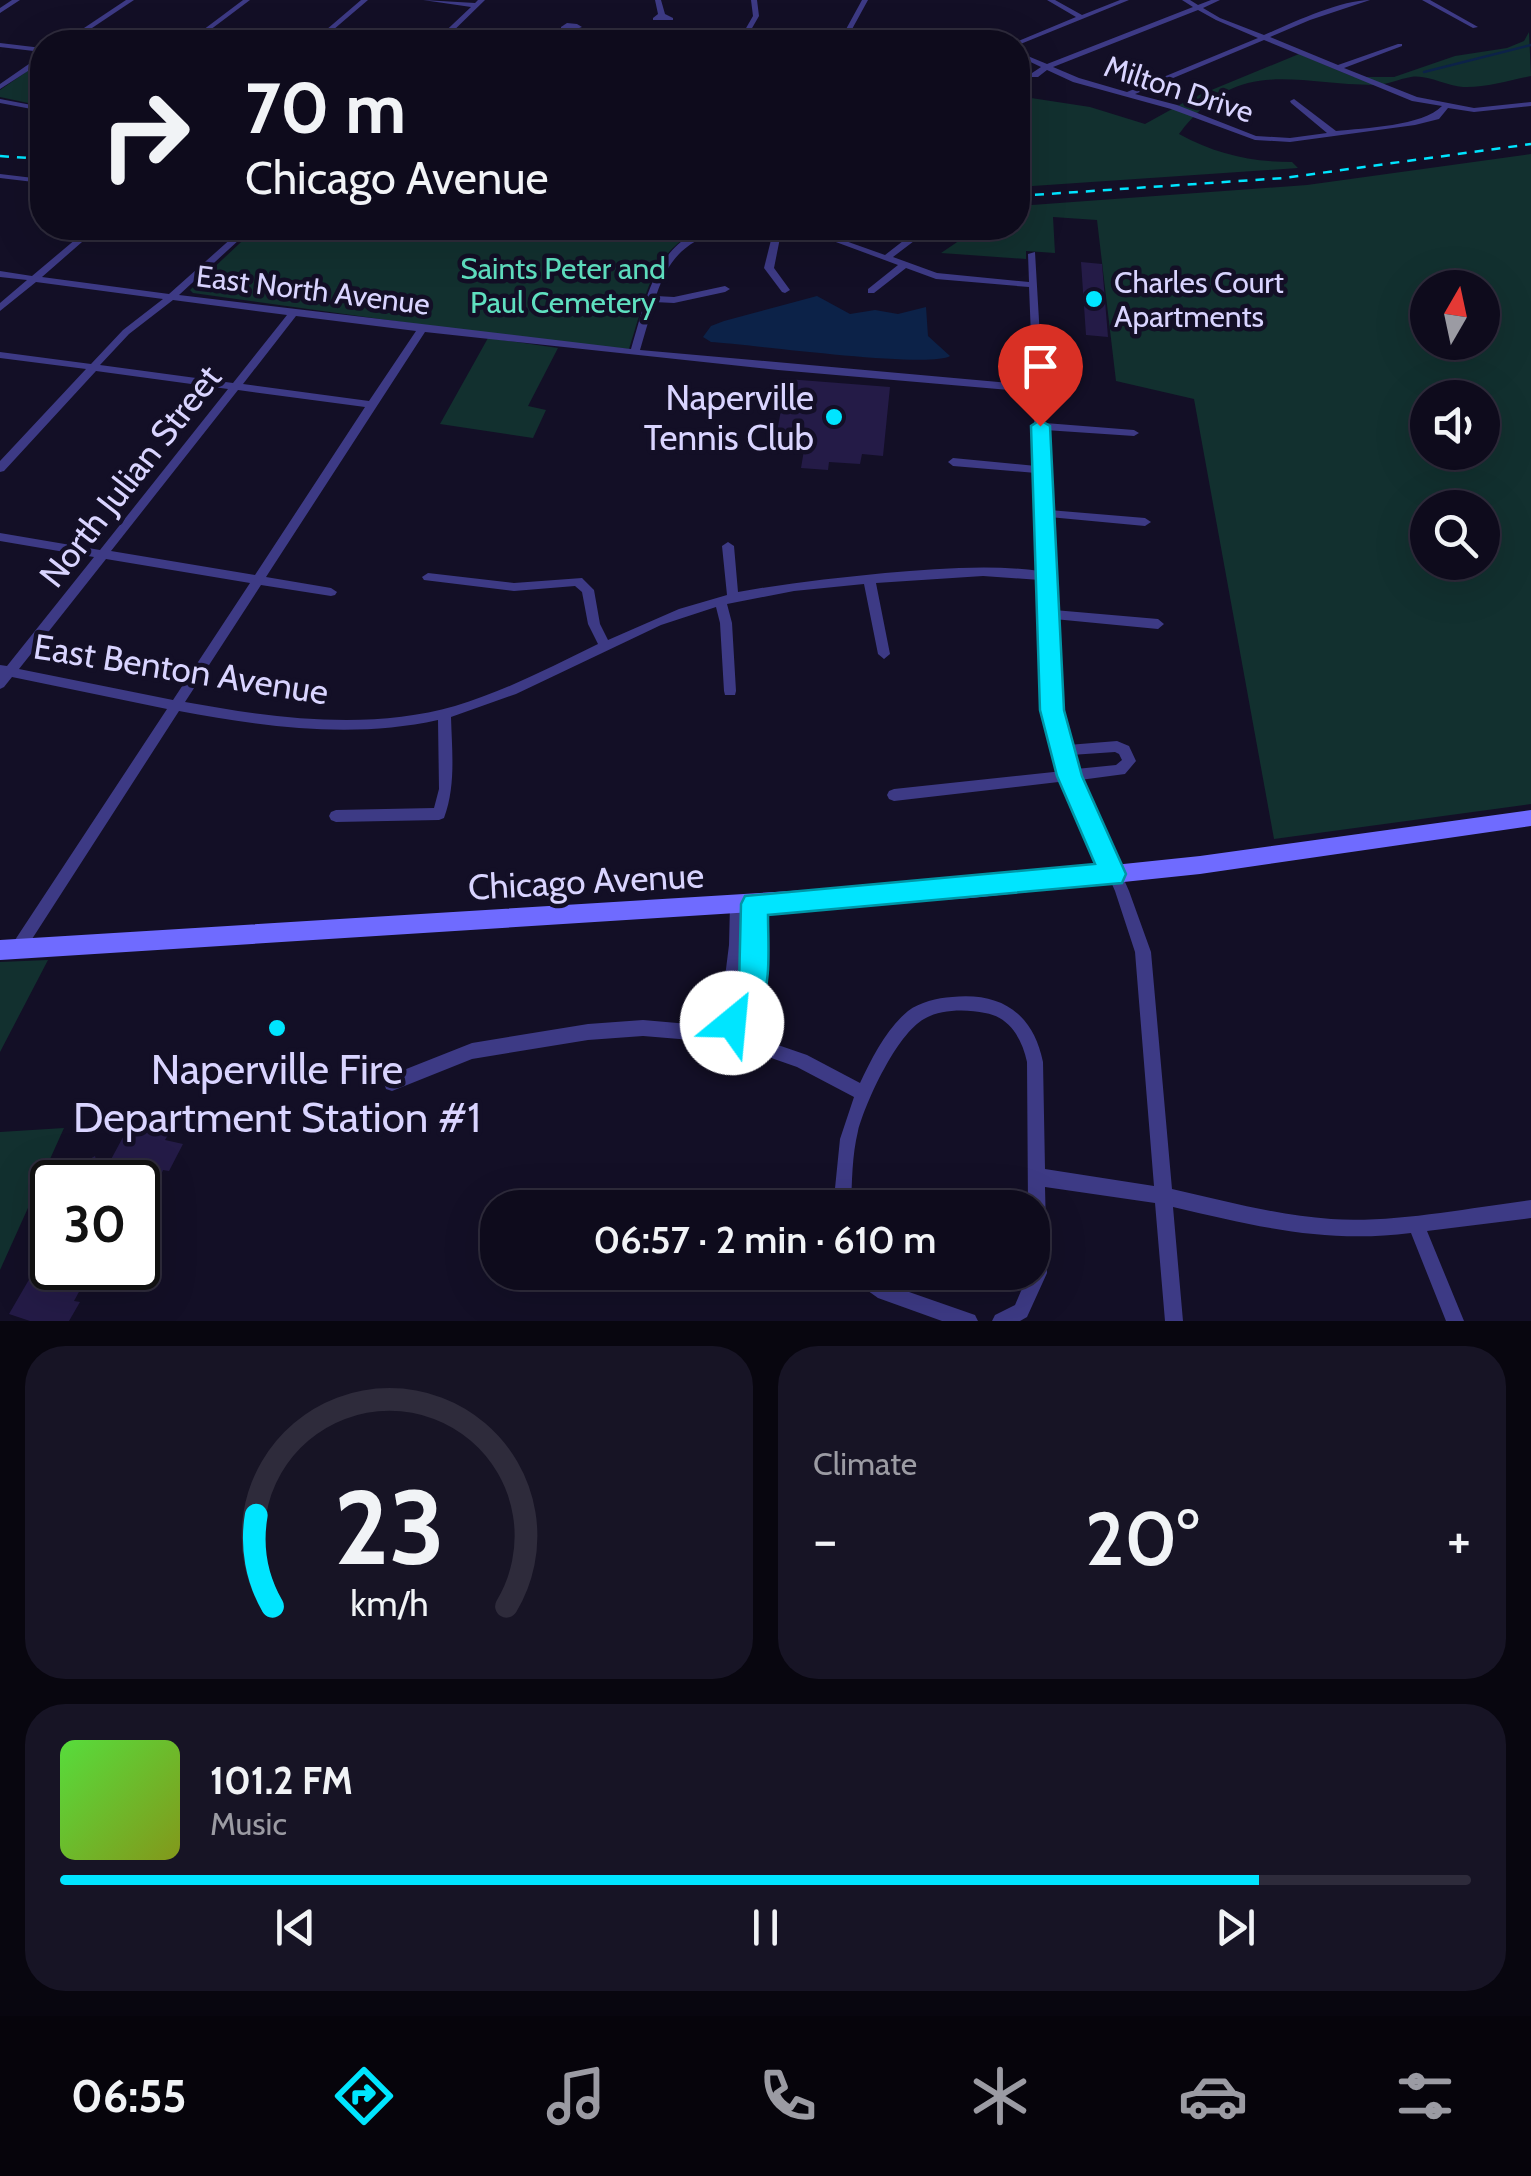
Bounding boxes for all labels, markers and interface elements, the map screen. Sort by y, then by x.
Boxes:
street label: Milton Drive [1100,48,1258,130]
text: 70 m [245,65,406,151]
icon: right [80,70,210,200]
text: Chicago Avenue [245,151,549,205]
park label: Saints Peter and Paul Cemetery [460,250,666,321]
street label: East North Avenue [194,257,432,323]
place label: Charles Court Apartments [1114,264,1284,335]
north arrow [1410,270,1500,360]
map controls [1410,270,1500,580]
marker: Charles Court Apartments [1083,288,1105,310]
pin [998,324,1083,427]
icon: arrive [1013,339,1068,394]
street label: North Julian Street [30,356,230,596]
place label: Naperville Tennis Club [644,376,814,459]
button: sound [1410,380,1500,470]
marker: Naperville Tennis Club [823,406,845,428]
button: search [1410,490,1500,580]
street label: East Benton Avenue [31,624,331,714]
street label: Chicago Avenue [467,853,705,909]
position arrow [680,971,784,1075]
marker: Naperville Fire Department Station #1 [266,1017,288,1039]
place label: Naperville Fire Department Station #1 [73,1043,481,1143]
speed limit sign: 30 [30,1160,160,1290]
text: 06:57 · 2 min · 610 m [594,1216,936,1263]
text: Climate [813,1444,917,1483]
text: 23 [333,1464,445,1590]
text: 20° [1085,1493,1199,1584]
text: − [813,1506,837,1573]
text: + [1447,1506,1471,1573]
text: km/h [350,1582,428,1625]
text: 101.2 FM [210,1757,353,1804]
text: Music [210,1804,287,1843]
icon: previous [268,1900,323,1955]
icon: pause [738,1900,793,1955]
icon: next [1208,1900,1263,1955]
icon: directions [329,2061,399,2131]
icon: music [541,2061,611,2131]
icon: phone [753,2061,823,2131]
icon: climate [965,2061,1035,2131]
icon: car [1178,2061,1248,2131]
icon: filters [1390,2061,1460,2131]
text: 06:55 [71,2069,187,2123]

